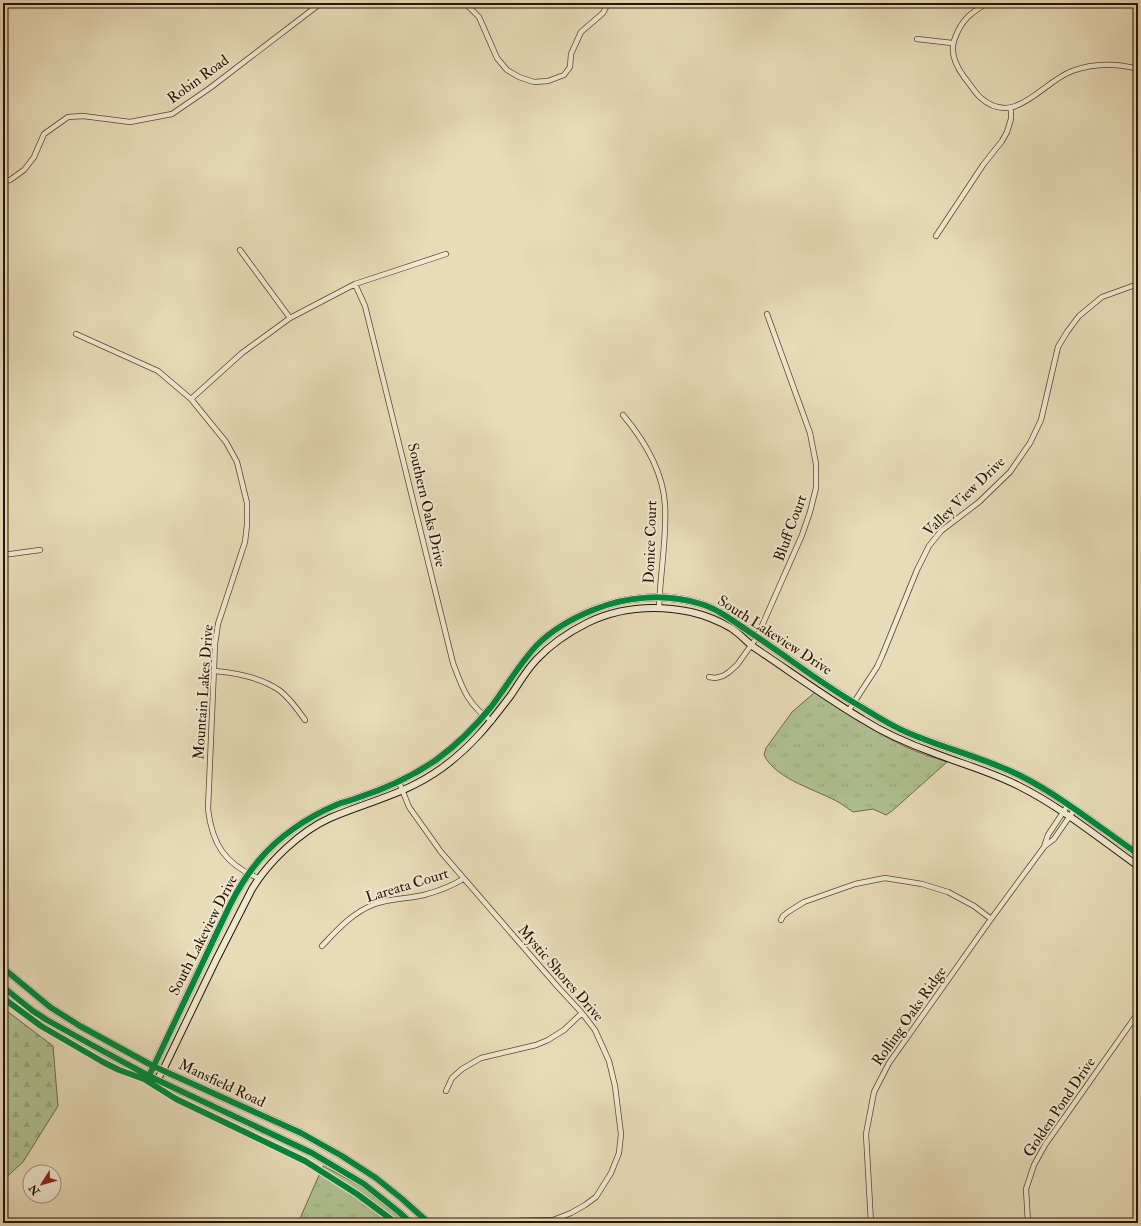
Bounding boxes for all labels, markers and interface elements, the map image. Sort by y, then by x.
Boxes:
street label: Robin Road [164,50,233,108]
street label: Southern Oaks Drive [403,441,450,569]
street label: Valley View Drive [919,452,1009,540]
street label: Bluff Court [770,492,811,564]
street label: Donice Court [640,500,661,584]
street label: South Lakeview Drive [714,591,836,680]
street label: Mountain Lakes Drive [189,624,218,760]
street label: Lareata Court [363,864,451,907]
street label: South Lakeview Drive [165,872,242,999]
street label: Mystic Shores Drive [513,921,608,1026]
street label: Rolling Oaks Ridge [868,963,951,1070]
street label: Golden Pond Drive [1019,1054,1100,1161]
street label: Mansfield Road [175,1055,269,1112]
north arrow [22,1164,62,1204]
text: N [26,1181,43,1198]

